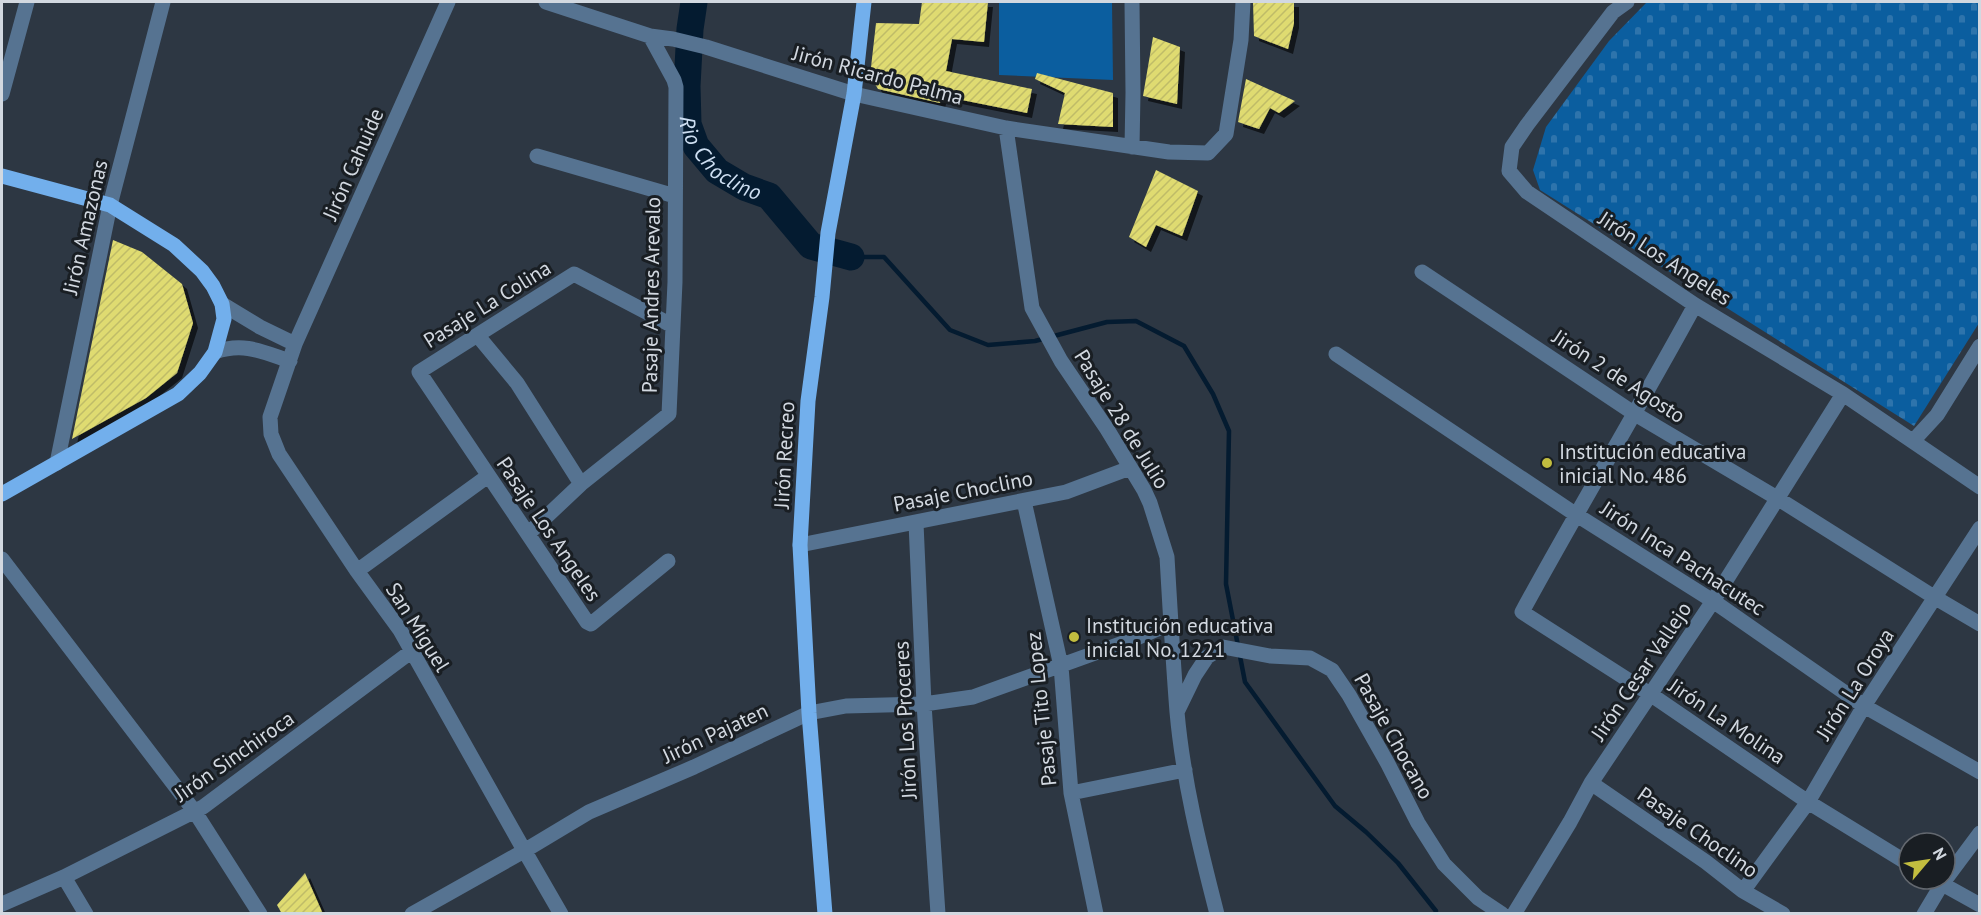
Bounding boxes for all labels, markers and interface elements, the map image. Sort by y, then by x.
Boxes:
street label: Jirón Ricardo Palma [789,39,966,111]
street label: Jirón Cahuide [316,104,390,225]
water label: Rio Choclino [674,116,765,206]
street label: Jirón Amazonas [56,157,114,298]
street label: Pasaje Andres Arevalo [636,197,666,393]
street label: Jirón Los Angeles [1593,204,1737,311]
street label: Pasaje La Colina [418,254,556,354]
street label: Jirón 2 de Agosto [1547,323,1690,429]
street label: Pasaje 28 de Julio [1068,344,1176,494]
street label: Jirón Recreo [768,401,800,510]
place label: Institución educativa inicial No. 486 [1559,438,1747,489]
street label: Pasaje Los Angeles [491,452,607,606]
marker: Institución educativa inicial No. 486 [1540,456,1554,470]
street label: Pasaje Choclino [891,464,1035,518]
street label: Jirón Inca Pachacutec [1595,494,1770,621]
street label: San Miguel [380,577,456,677]
street label: Jirón Cesar Vallejo [1584,596,1697,746]
place label: Institución educativa inicial No. 1221 [1086,612,1274,663]
street label: Jirón La Oroya [1810,623,1900,746]
marker: Institución educativa inicial No. 1221 [1067,630,1081,644]
street label: Pasaje Tito Lopez [1019,631,1063,787]
street label: Jirón Los Proceres [887,640,923,801]
street label: Pasaje Chocano [1348,668,1440,804]
street label: Jirón La Molina [1663,671,1791,770]
street label: Jirón Pajaten [657,697,772,770]
street label: Jirón Sinchiroca [168,705,299,808]
street label: Pasaje Choclino [1632,780,1764,884]
north arrow [1897,831,1957,891]
text: N [1929,844,1951,863]

